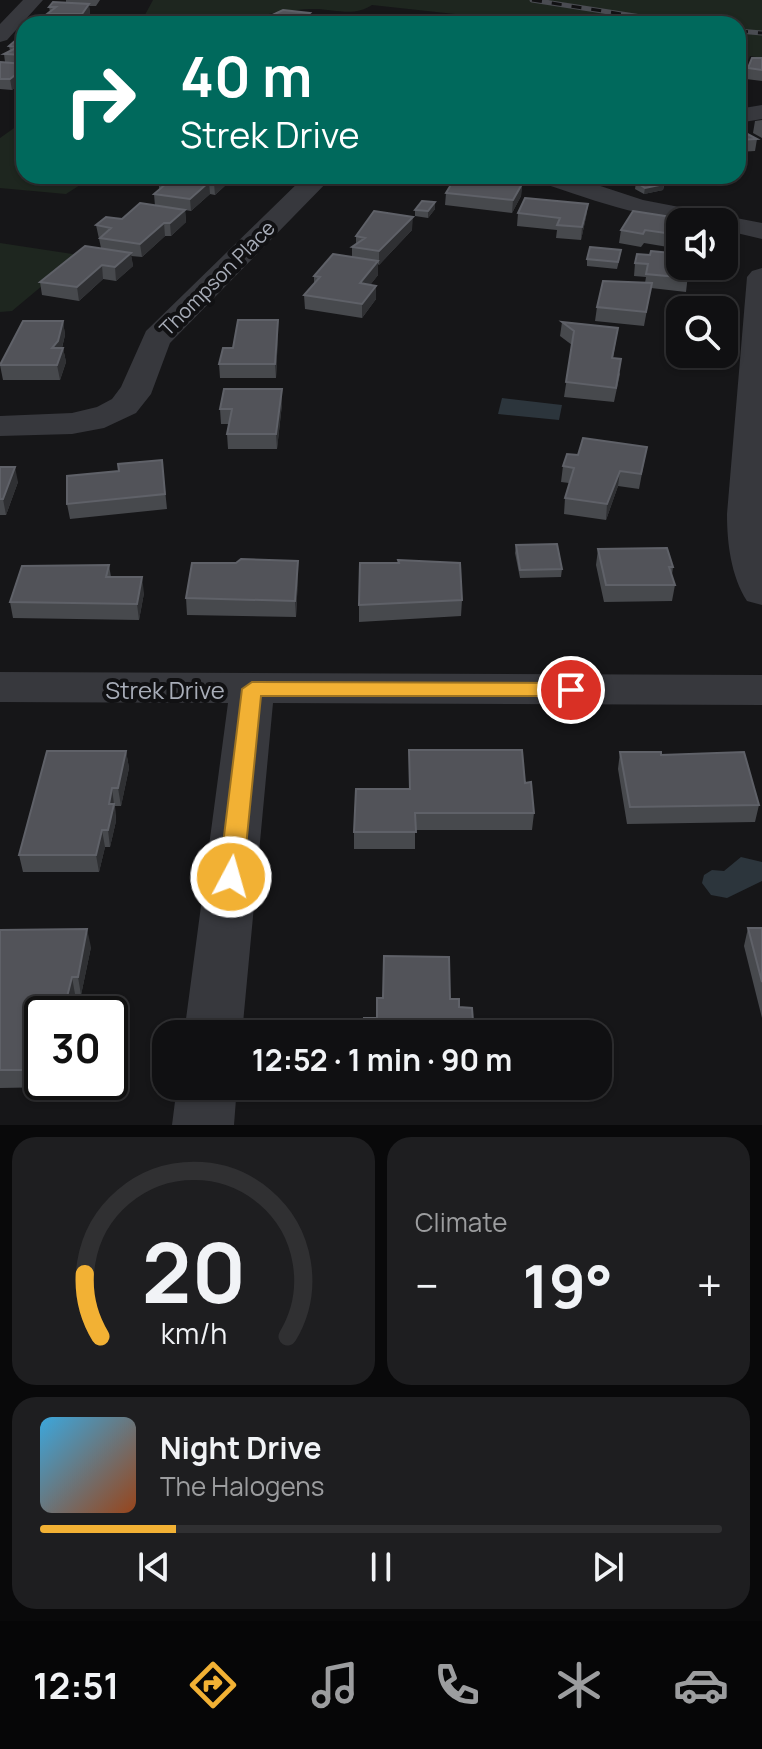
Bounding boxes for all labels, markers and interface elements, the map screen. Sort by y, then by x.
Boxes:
text: 40 m [180,37,312,114]
icon: right [48,48,152,152]
text: Strek Drive [180,110,360,159]
map controls [666,208,738,368]
button: sound [666,208,738,280]
street label: Thompson Place [153,214,281,342]
button: search [666,296,738,368]
pin [537,656,605,724]
icon: arrive [549,668,593,712]
street label: Strek Drive [105,673,225,706]
position arrow [189,835,273,919]
speed limit sign: 30 [24,996,128,1100]
text: 12:52 · 1 min · 90 m [252,1039,512,1080]
text: Climate [415,1204,507,1240]
text: 20 [141,1214,246,1328]
text: 19° [522,1244,613,1326]
text: − [415,1255,439,1315]
text: + [697,1255,722,1315]
text: km/h [160,1314,227,1353]
text: Night Drive [160,1427,322,1468]
text: The Halogens [160,1468,324,1504]
icon: previous [132,1545,176,1589]
icon: pause [359,1545,403,1589]
icon: next [586,1545,630,1589]
icon: directions [185,1657,241,1713]
icon: music [307,1657,363,1713]
icon: phone [429,1657,485,1713]
icon: climate [551,1657,607,1713]
icon: car [673,1657,729,1713]
text: 12:51 [33,1661,119,1710]

